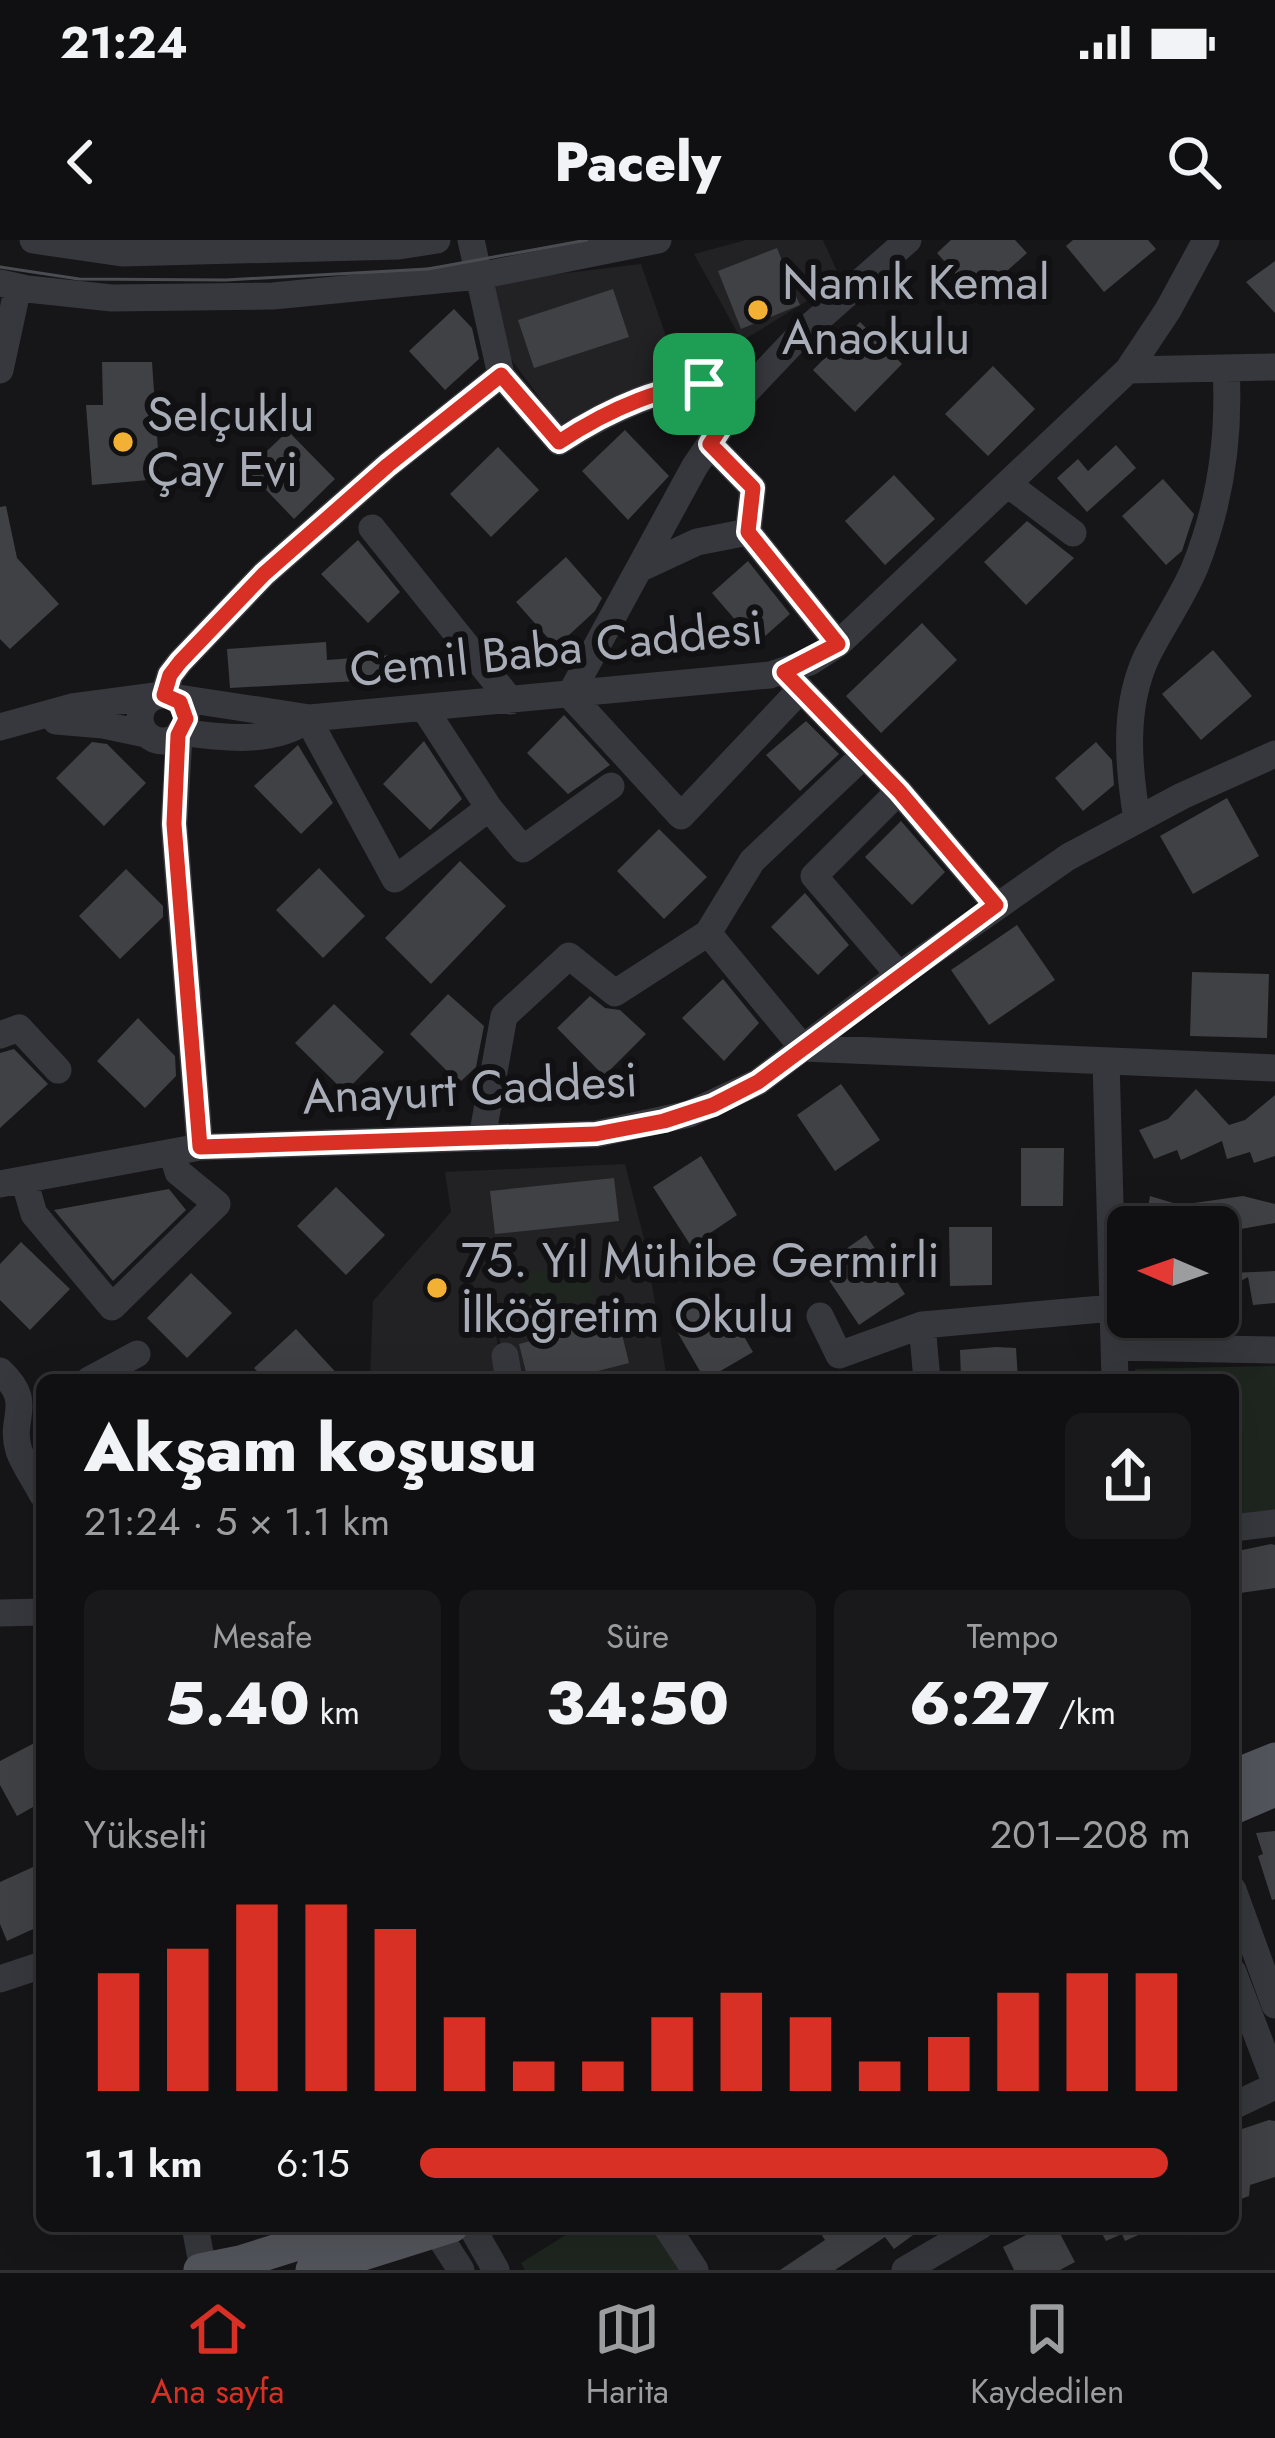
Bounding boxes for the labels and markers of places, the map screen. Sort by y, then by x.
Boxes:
place label: Namık Kemal Anaokulu [782,248,1050,372]
marker: Namık Kemal Anaokulu [745,297,771,323]
pin [653,333,755,435]
place label: Selçuklu Çay Evi [147,380,315,504]
marker: Selçuklu Çay Evi [110,429,136,455]
place label: 75. Yıl Mühibe Germirli İlköğretim Okulu [461,1226,940,1350]
marker: 75. Yıl Mühibe Germirli İlköğretim Okulu [424,1275,450,1301]

